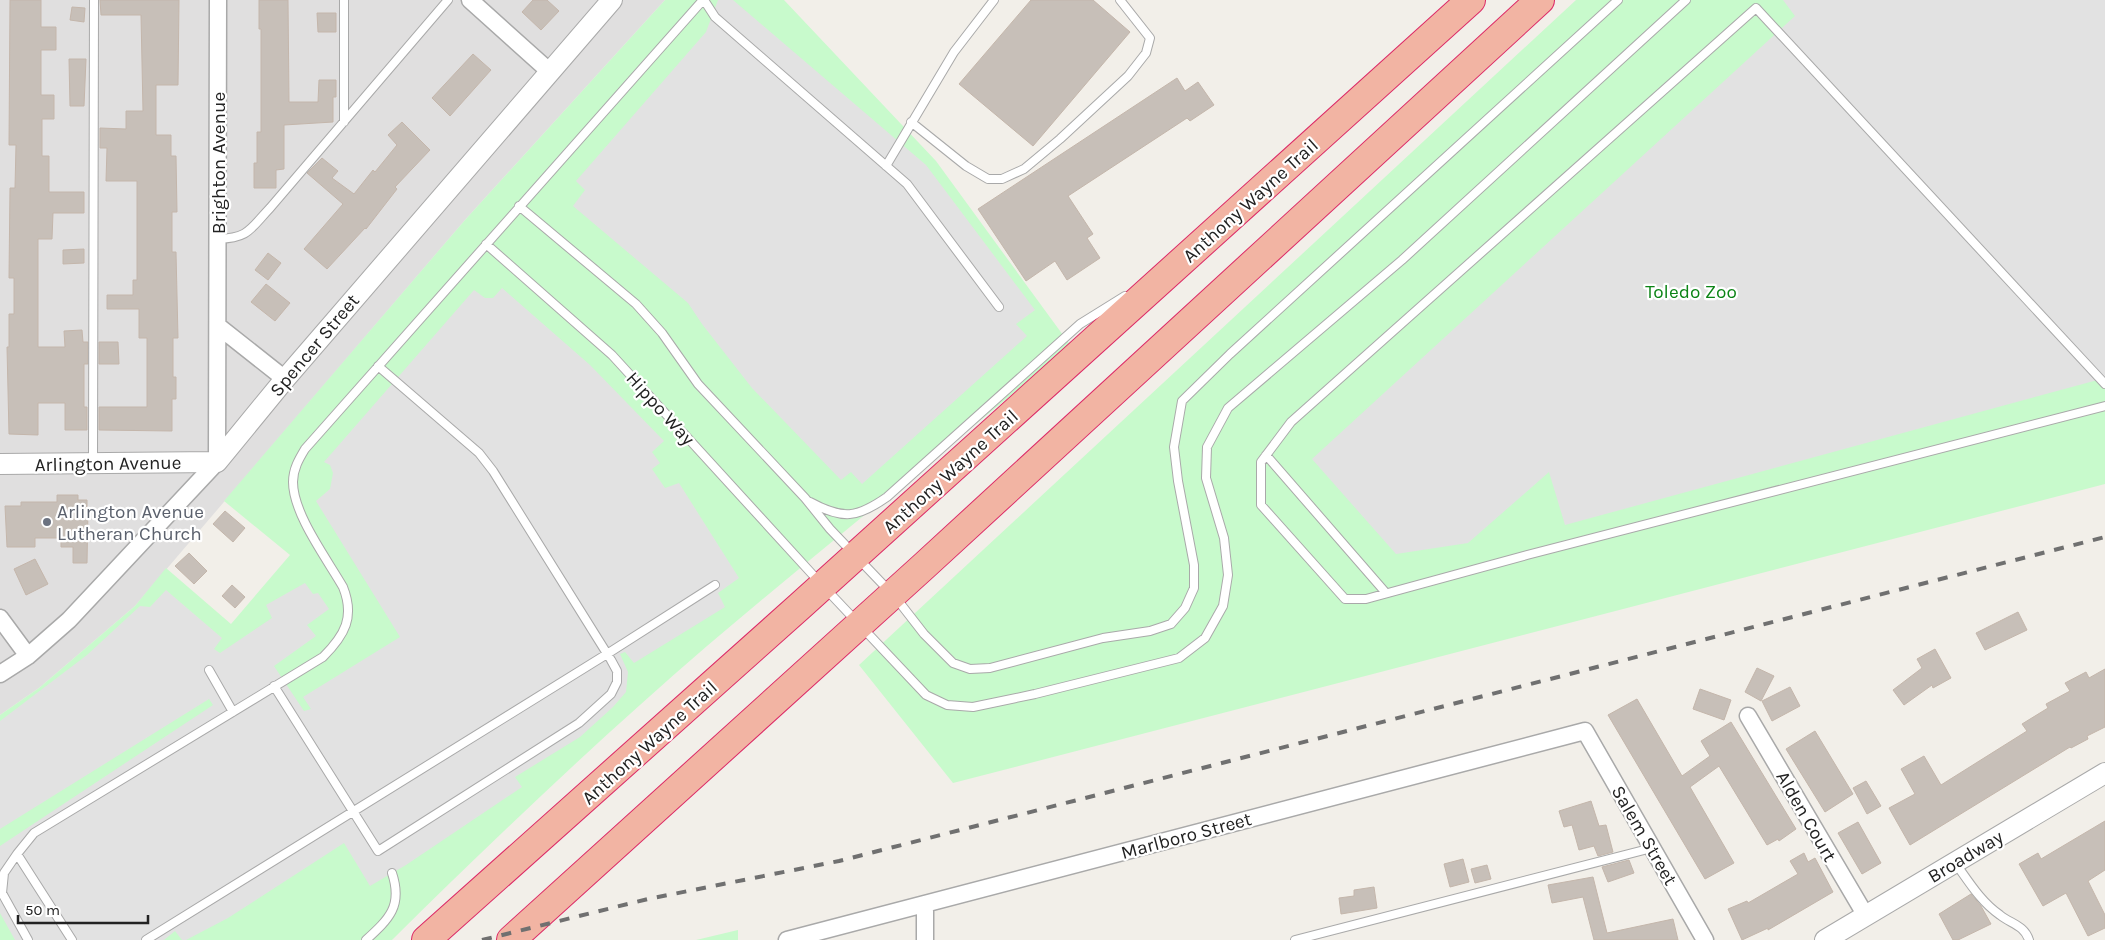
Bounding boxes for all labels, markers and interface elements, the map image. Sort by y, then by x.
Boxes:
street label: Brighton Avenue [208,92,230,234]
street label: Anthony Wayne Trail [1179,134,1323,267]
park label: Toledo Zoo [1645,281,1737,303]
street label: Spencer Street [266,290,364,401]
street label: Hippo Way [622,367,699,450]
street label: Anthony Wayne Trail [879,405,1023,538]
street label: Arlington Avenue [34,452,182,476]
place label: Arlington Avenue Lutheran Church [57,501,204,545]
marker: Arlington Avenue Lutheran Church [41,516,53,528]
street label: Anthony Wayne Trail [578,676,722,809]
street label: Alden Court [1771,767,1841,866]
street label: Salem Street [1607,782,1682,889]
street label: Marlboro Street [1119,808,1254,864]
street label: Broadway [1924,826,2007,888]
scale bar [18,892,148,924]
text: 50 m [25,901,60,919]

